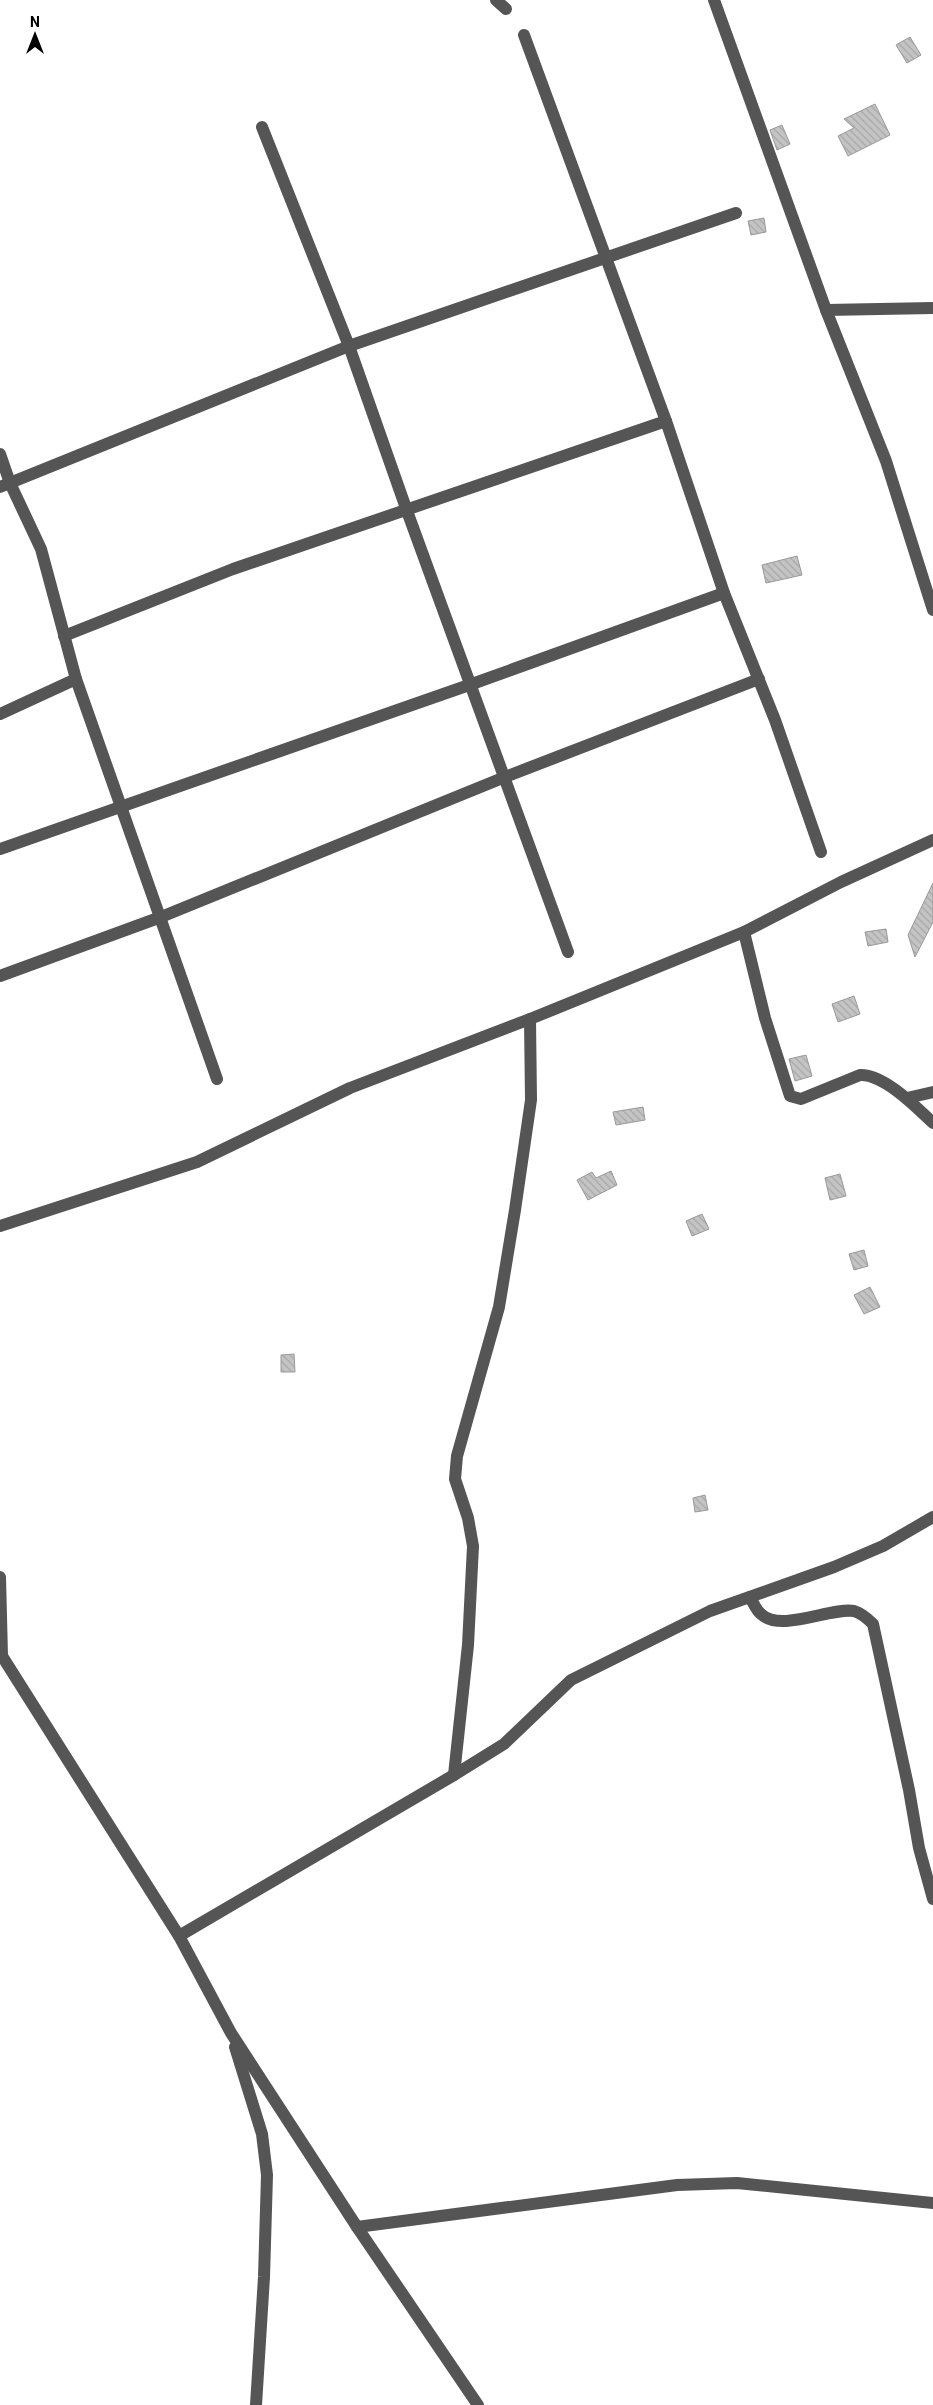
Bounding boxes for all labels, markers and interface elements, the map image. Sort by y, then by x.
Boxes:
north arrow [10,10,60,60]
text: N [30,14,40,30]

